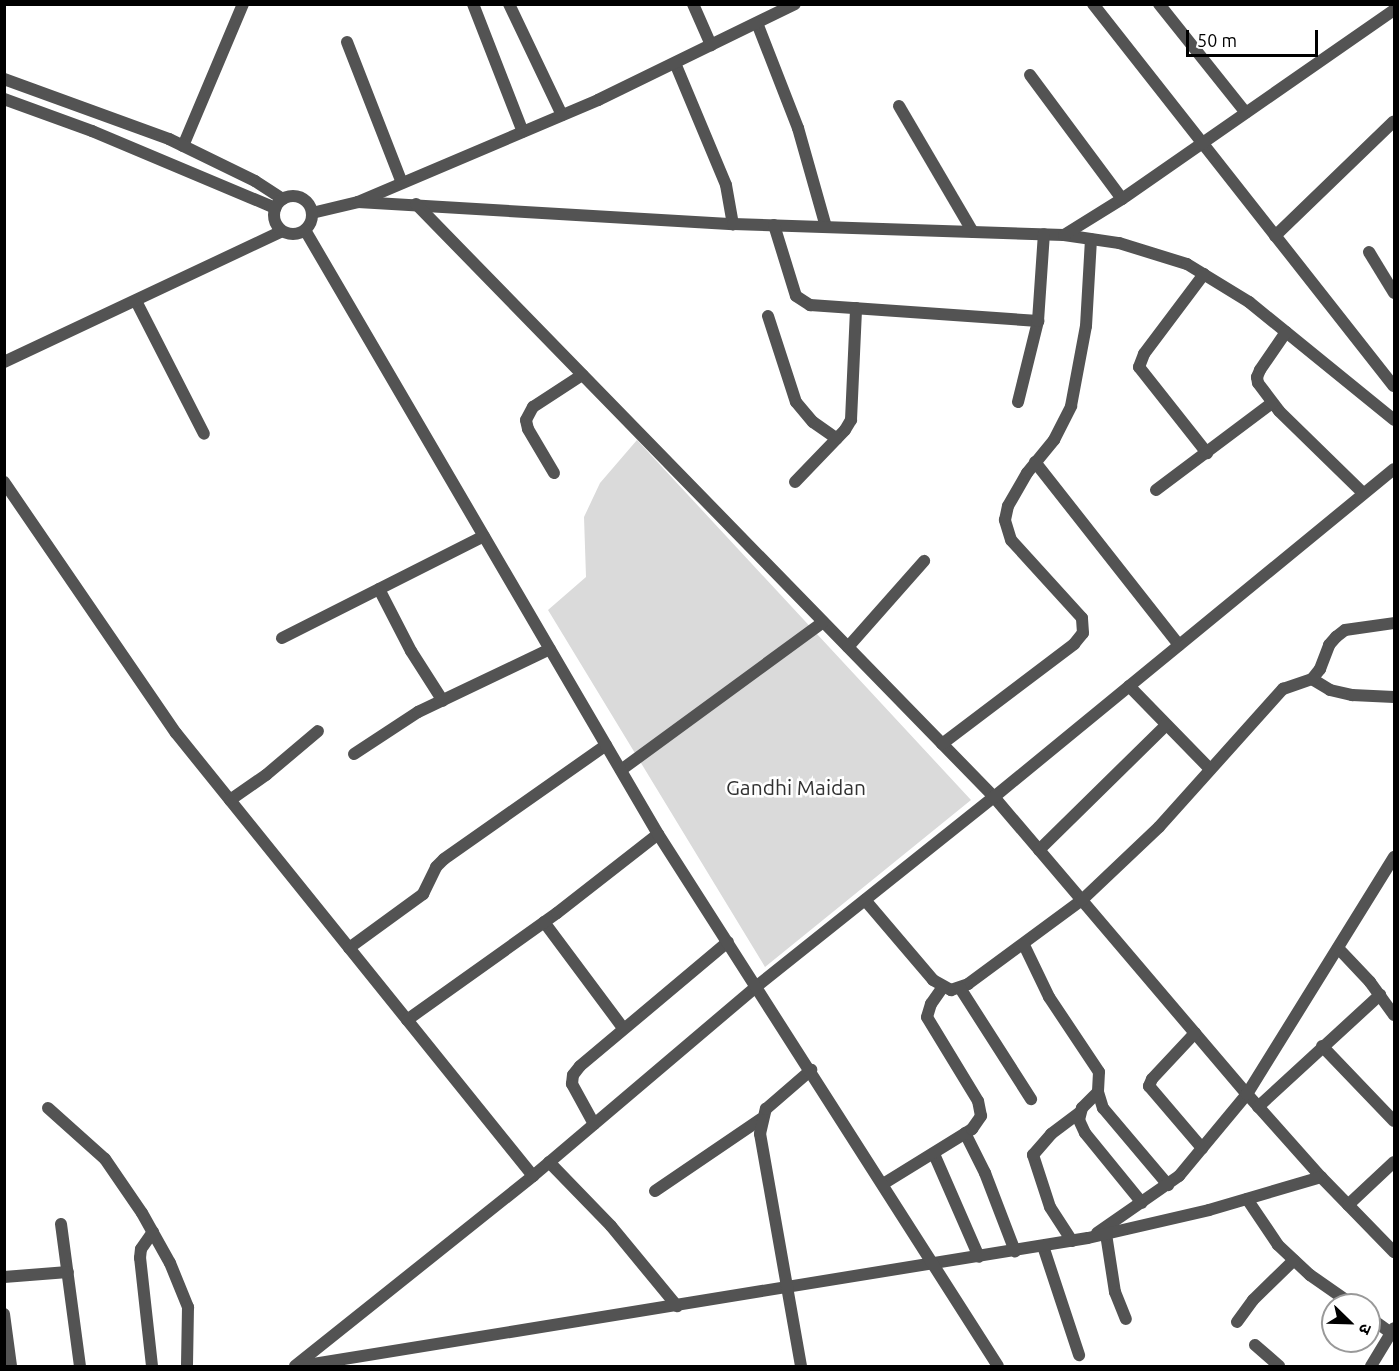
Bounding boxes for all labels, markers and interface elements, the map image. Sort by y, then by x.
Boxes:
scale bar [1189,18,1321,56]
text: 50 m [1197,30,1237,50]
park label: Gandhi Maidan [726,774,866,800]
north arrow [1321,1293,1381,1353]
text: उ [1356,1321,1376,1337]

